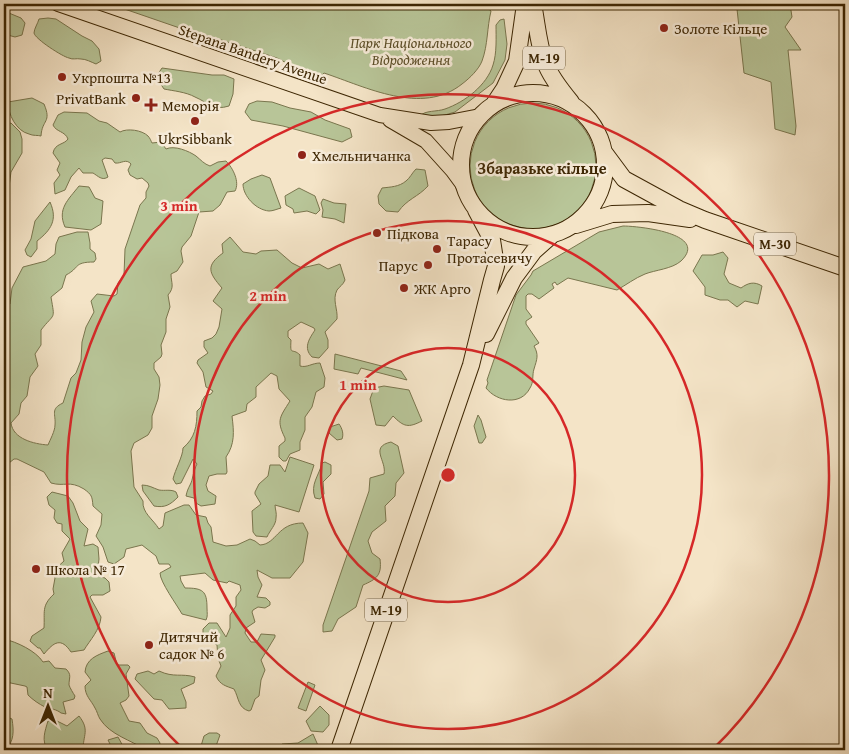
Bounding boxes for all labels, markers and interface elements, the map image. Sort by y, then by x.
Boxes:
place label: Золоте Кільце [674,18,767,39]
street label: Stepana Bandery Avenue [176,19,330,89]
marker: Золоте Кільце [658,22,670,34]
park label: Парк Національного Відродження [350,32,472,70]
road number: М-19 [523,46,565,70]
place label: Укрпошта №13 [72,67,171,88]
marker: Укрпошта №13 [56,71,68,83]
place label: PrivatBank [56,88,126,109]
marker: PrivatBank [130,92,142,104]
place label: Меморія [162,95,219,116]
marker: Меморія [144,98,158,112]
marker: UkrSibbank [189,115,201,127]
place label: UkrSibbank [158,128,232,149]
place label: Хмельничанка [312,145,412,166]
marker: Хмельничанка [296,149,308,161]
district label: Збаразьке кільце [477,156,607,180]
text: 3 min [160,195,198,216]
place label: Підкова [387,223,440,244]
marker: Підкова [371,227,383,239]
place label: Тарасу Протасевичу [447,230,533,268]
road number: М-30 [754,232,796,255]
marker: Тарасу Протасевичу [431,243,443,255]
place label: Парус [379,255,418,276]
marker: Парус [422,259,434,271]
place label: ЖК Арго [413,278,471,299]
marker: ЖК Арго [398,282,410,294]
text: 2 min [249,285,287,306]
text: 1 min [339,374,377,395]
centre of rings [439,466,457,484]
place label: Школа № 17 [46,559,125,580]
marker: Школа № 17 [30,563,42,575]
road number: М-19 [365,598,407,622]
place label: Дитячий садок № 6 [158,626,224,664]
marker: Дитячий садок № 6 [143,639,155,651]
north arrow [22,682,72,732]
text: N [43,683,53,703]

